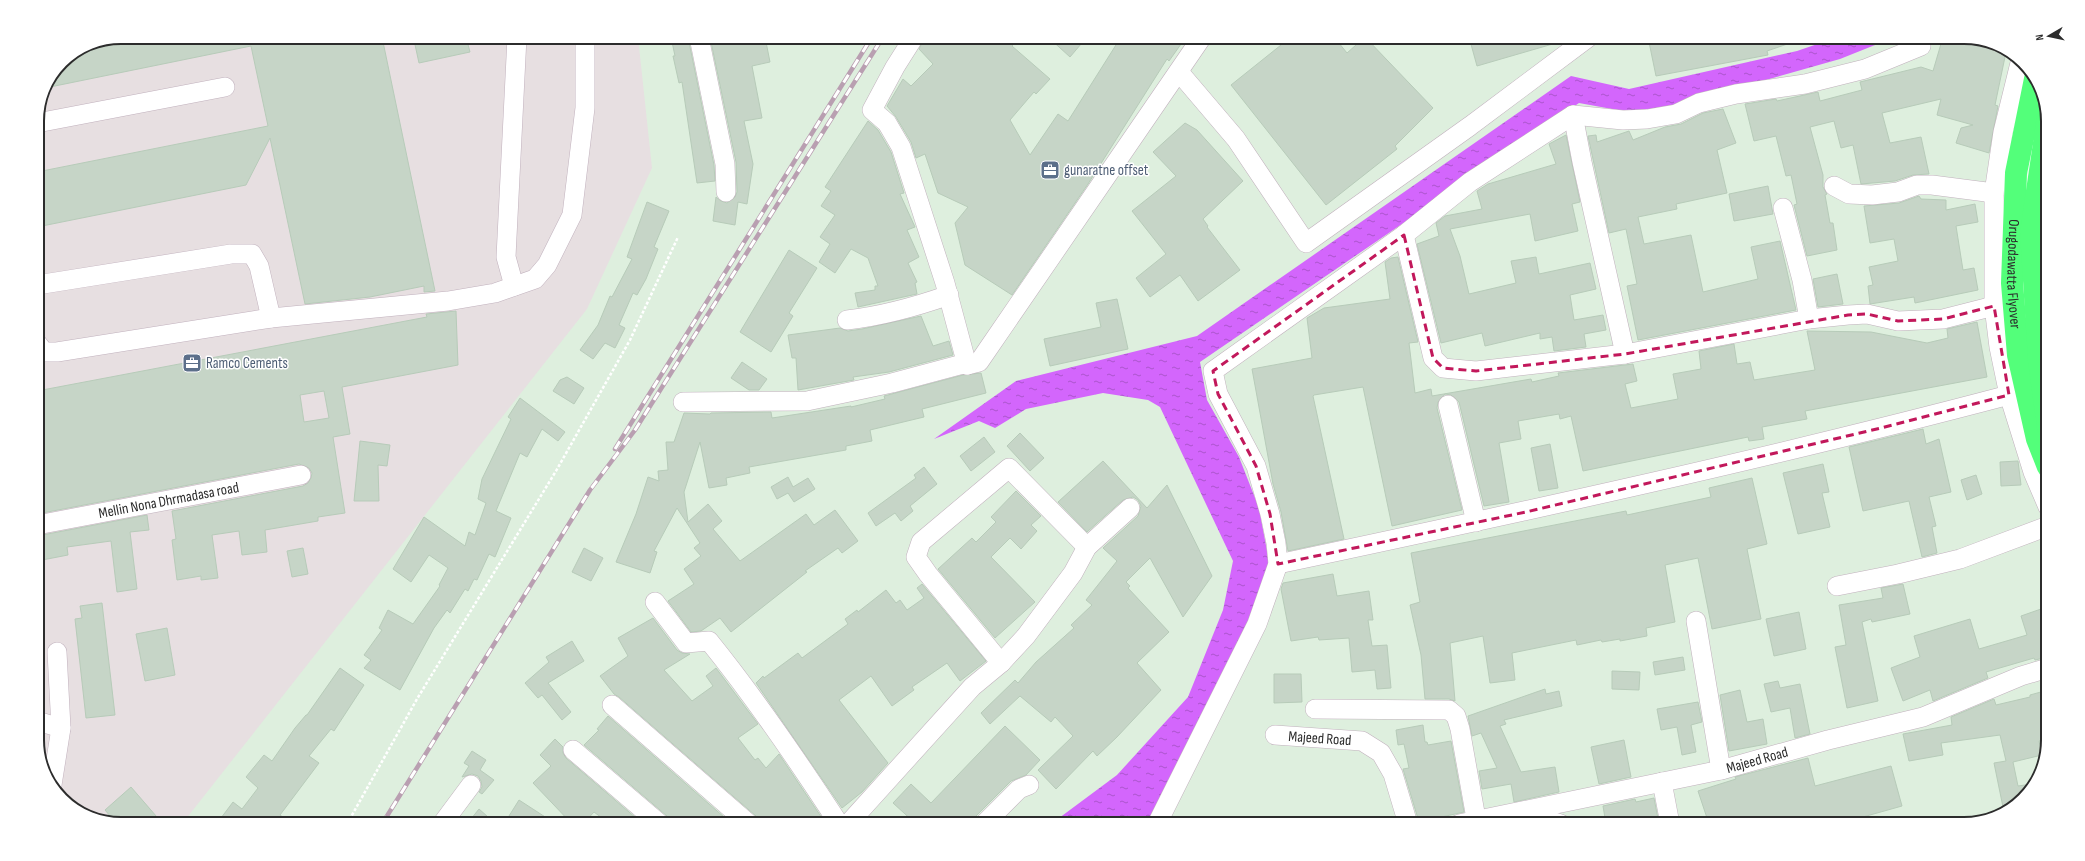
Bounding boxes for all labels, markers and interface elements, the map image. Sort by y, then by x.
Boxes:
north arrow [2029,16,2069,56]
text: N [2033,33,2046,41]
office icon: gunaratne offset [1039,159,1061,181]
place label: gunaratne offset [1064,161,1149,180]
street label: Orugodawatta Flyover [2002,219,2025,330]
office icon: Ramco Cements [181,352,203,374]
place label: Ramco Cements [206,354,288,373]
street label: Mellin Nona Dhrmadasa road [97,477,240,523]
street label: Majeed Road [1288,726,1352,750]
street label: Majeed Road [1724,742,1790,778]

